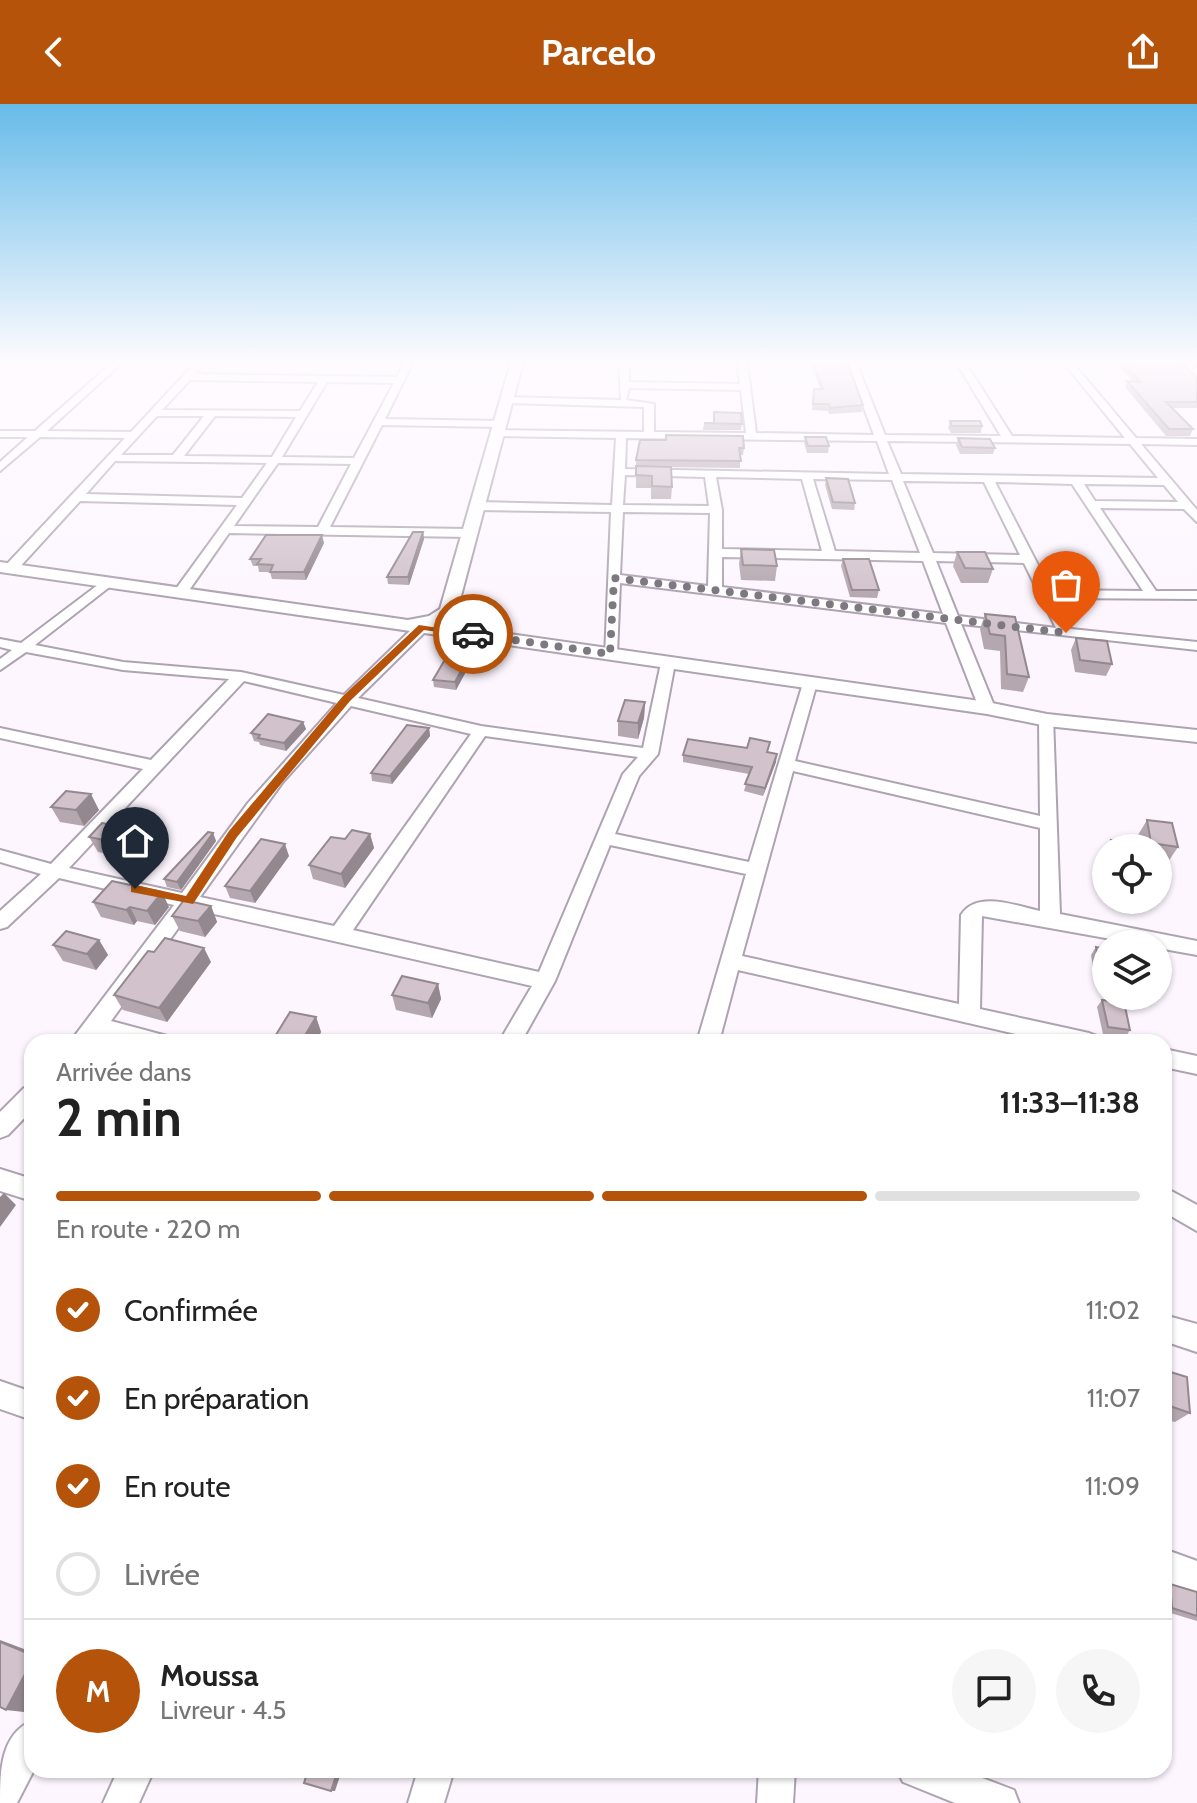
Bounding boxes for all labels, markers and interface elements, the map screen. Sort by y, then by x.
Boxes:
icon: back [32,30,76,74]
text: Parcelo [541,30,656,74]
icon: share [1121,30,1165,74]
pin [1032,551,1100,633]
icon: bag [1044,563,1088,607]
courier [433,594,513,674]
icon: car [451,612,495,656]
pin [101,807,169,889]
icon: home [113,819,157,863]
map controls [1092,834,1172,1010]
button: locate [1092,834,1172,914]
button: layers [1092,930,1172,1010]
text: Arrivée dans [56,1056,191,1088]
text: 11:33–11:38 [1000,1084,1140,1121]
text: 2 min [56,1086,182,1149]
text: En route · 220 m [56,1213,240,1245]
icon: check [56,1288,100,1332]
text: Confirmée [124,1292,258,1329]
text: 11:02 [1086,1294,1140,1326]
icon: check [56,1376,100,1420]
text: En préparation [124,1380,309,1417]
text: 11:07 [1087,1382,1140,1414]
icon: check [56,1464,100,1508]
text: En route [124,1468,231,1505]
text: 11:09 [1085,1470,1140,1502]
text: Livrée [124,1556,200,1593]
button: chat [952,1649,1036,1733]
button: phone [1056,1649,1140,1733]
text: Moussa [160,1657,259,1694]
text: M [86,1673,111,1710]
text: Livreur · 4.5 [160,1694,286,1726]

